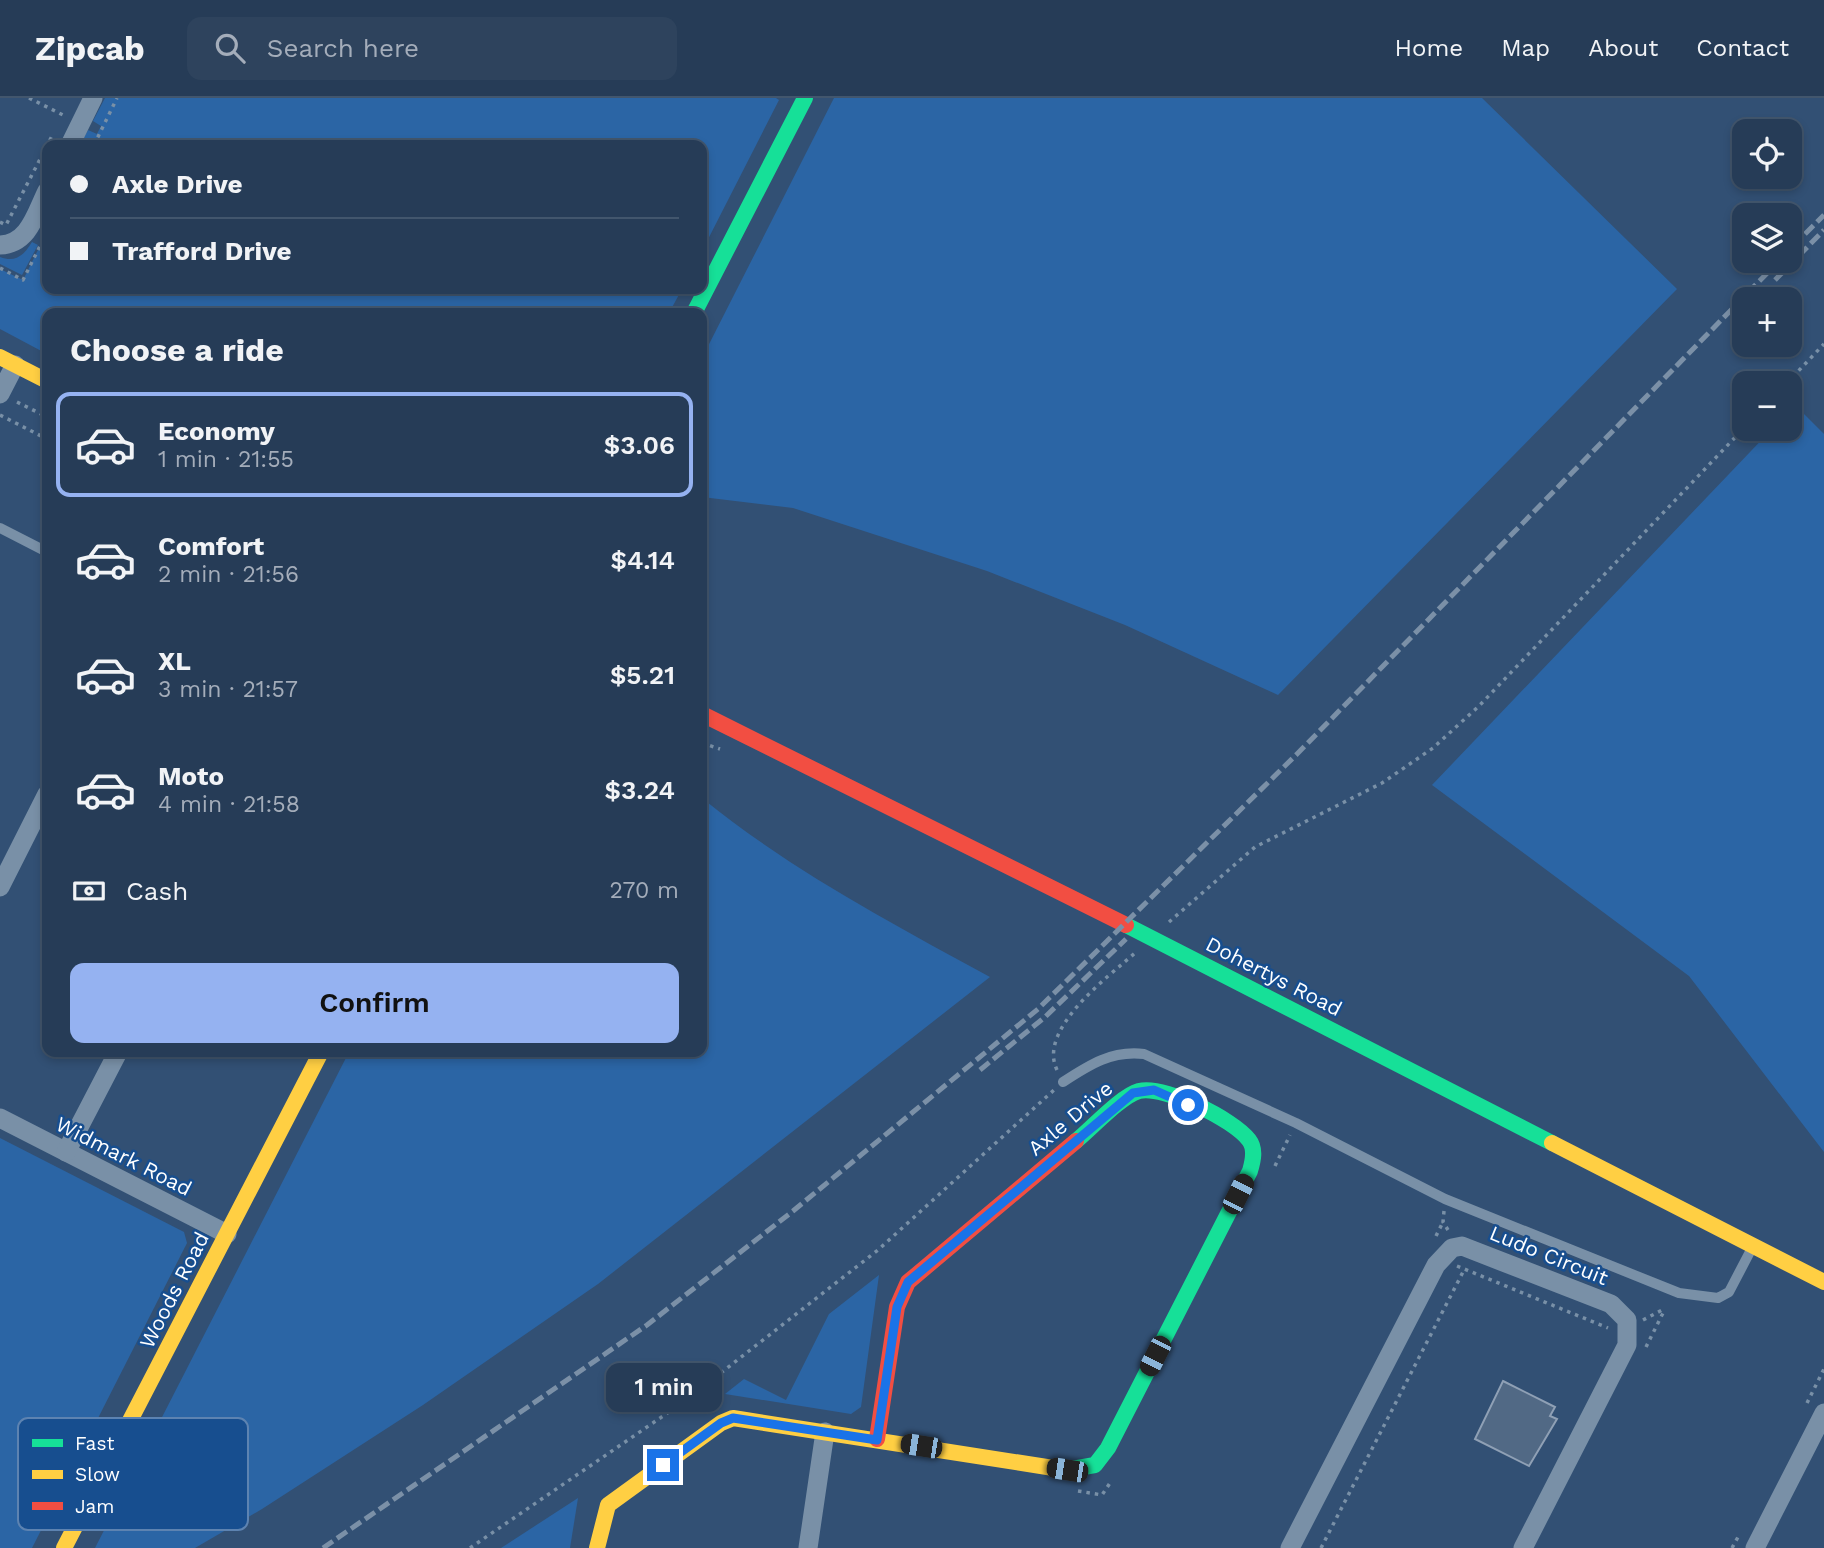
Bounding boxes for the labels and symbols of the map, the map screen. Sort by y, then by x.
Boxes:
street label: Dohertys Road [1202,931,1346,1021]
street label: Axle Drive [1023,1075,1117,1161]
route start [1172,1089,1204,1121]
street label: Widmark Road [52,1111,196,1201]
car [1220,1171,1257,1217]
street label: Ludo Circuit [1486,1220,1612,1290]
street label: Woods Road [134,1228,214,1352]
car [1137,1333,1174,1379]
callout: 1 min [605,1364,721,1412]
legend [18,1418,248,1530]
text: Fast [75,1432,114,1455]
car [899,1432,944,1460]
route end [647,1449,679,1481]
car [1045,1456,1090,1484]
text: Slow [75,1463,120,1486]
text: Jam [75,1495,114,1518]

